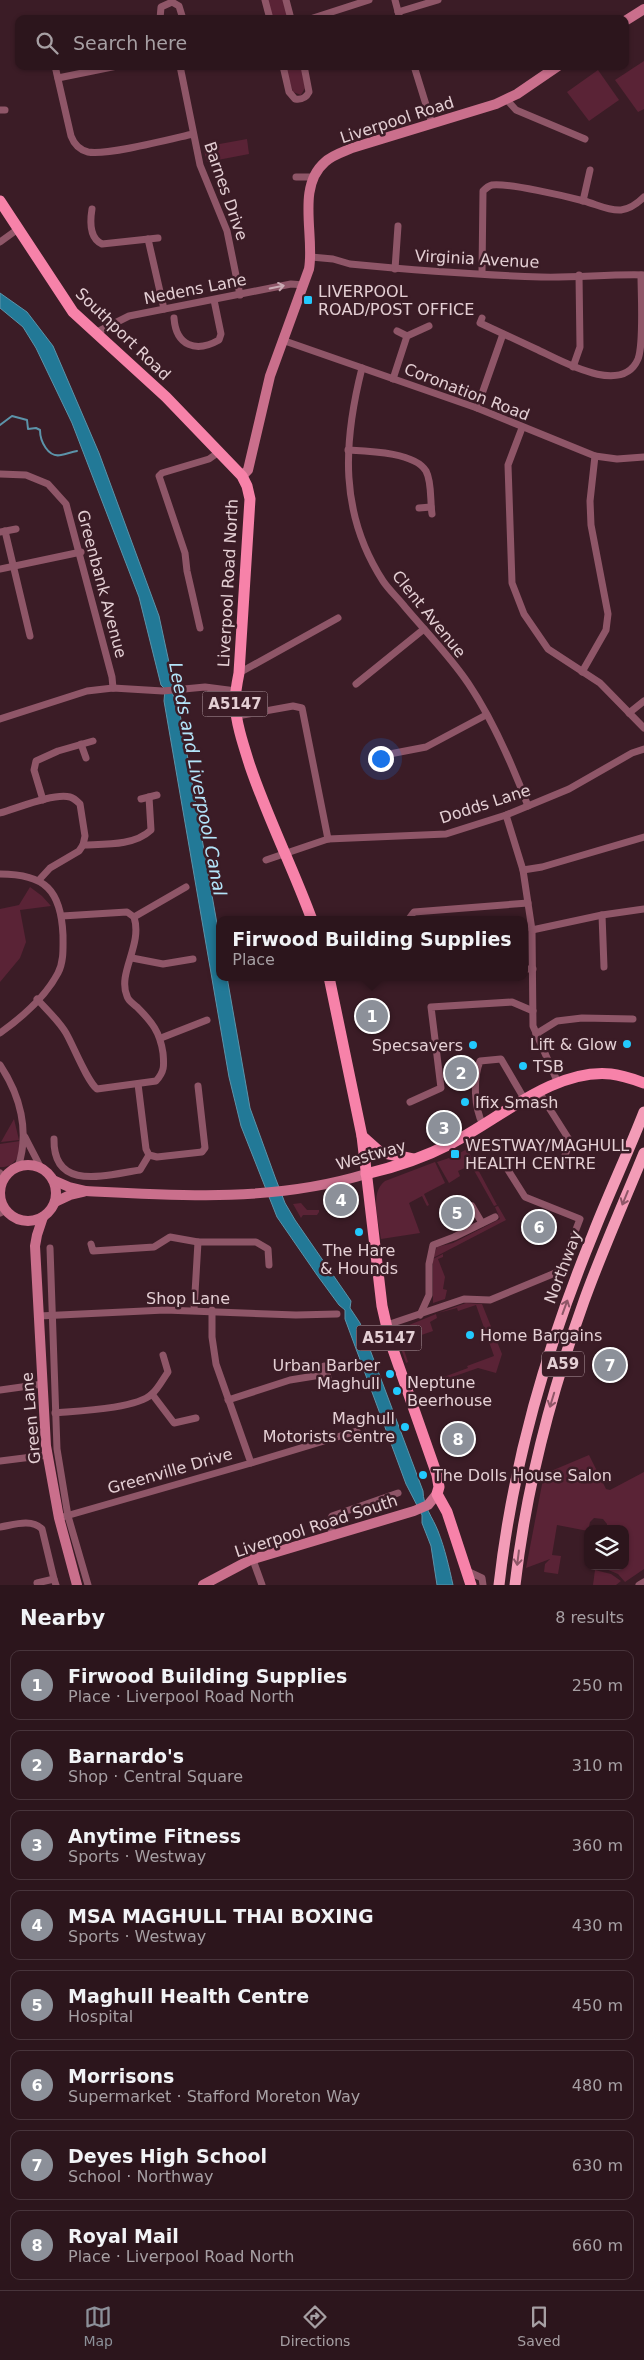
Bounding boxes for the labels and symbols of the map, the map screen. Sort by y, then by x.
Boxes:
street label: Liverpool Road [338,93,456,147]
street label: Barnes Drive [200,139,252,243]
street label: Virginia Avenue [414,246,540,272]
street label: Nedens Lane [142,270,248,308]
one-way arrow [268,282,284,291]
place label: LIVERPOOL ROAD/POST OFFICE [318,282,474,319]
street label: Southport Road [72,284,174,384]
marker: LIVERPOOL ROAD/POST OFFICE [302,294,314,306]
street label: Coronation Road [402,359,532,425]
street label: Liverpool Road North [214,498,242,668]
street label: Greenbank Avenue [73,508,131,660]
street label: Clent Avenue [388,567,470,661]
water label: Leeds and Liverpool Canal [165,660,231,898]
road number: A5147 [202,692,268,716]
your location [368,746,394,772]
street label: Dodds Lane [437,780,533,828]
pin: 1 [356,997,388,1035]
place label: Lift & Glow [530,1035,617,1054]
place label: Specsavers [372,1036,463,1055]
marker: Lift & Glow [621,1038,633,1050]
marker: Specsavers [467,1039,479,1051]
pin: 2 [445,1054,477,1092]
place label: TSB [532,1057,564,1076]
marker: TSB [517,1060,529,1072]
place label: Ifix Smash [475,1093,558,1112]
marker: Ifix Smash [459,1096,471,1108]
pin: 3 [428,1109,460,1147]
street label: Westway [334,1136,408,1174]
place label: WESTWAY/MAGHULL HEALTH CENTRE [465,1136,629,1173]
marker: WESTWAY/MAGHULL HEALTH CENTRE [449,1148,461,1160]
pin: 4 [325,1181,357,1219]
one-way arrow [620,1190,630,1205]
pin: 5 [441,1194,473,1232]
pin: 6 [523,1208,555,1246]
marker: The Hare & Hounds [353,1226,365,1238]
street label: Northway [540,1228,586,1306]
place label: The Hare & Hounds [320,1241,398,1278]
street label: Shop Lane [146,1289,230,1308]
one-way arrow [561,1300,570,1315]
road number: A5147 [356,1326,422,1350]
place label: Home Bargains [480,1326,602,1345]
marker: Home Bargains [464,1329,476,1341]
pin: 7 [594,1346,626,1384]
road number: A59 [542,1352,584,1376]
place label: Urban Barber Maghull [273,1356,380,1393]
marker: Urban Barber Maghull [384,1368,396,1380]
street label: Green Lane [18,1371,44,1465]
place label: Neptune Beerhouse [407,1373,492,1410]
marker: Neptune Beerhouse [391,1385,403,1397]
one-way arrow [547,1391,557,1407]
place label: Maghull Motorists Centre [263,1409,395,1446]
pin: 8 [442,1420,474,1458]
marker: Maghull Motorists Centre [399,1421,411,1433]
street label: Greenville Drive [105,1444,235,1498]
place label: The Dolls House Salon [432,1466,612,1485]
marker: The Dolls House Salon [417,1469,429,1481]
street label: Liverpool Road South [232,1491,400,1561]
one-way arrow [513,1550,523,1566]

